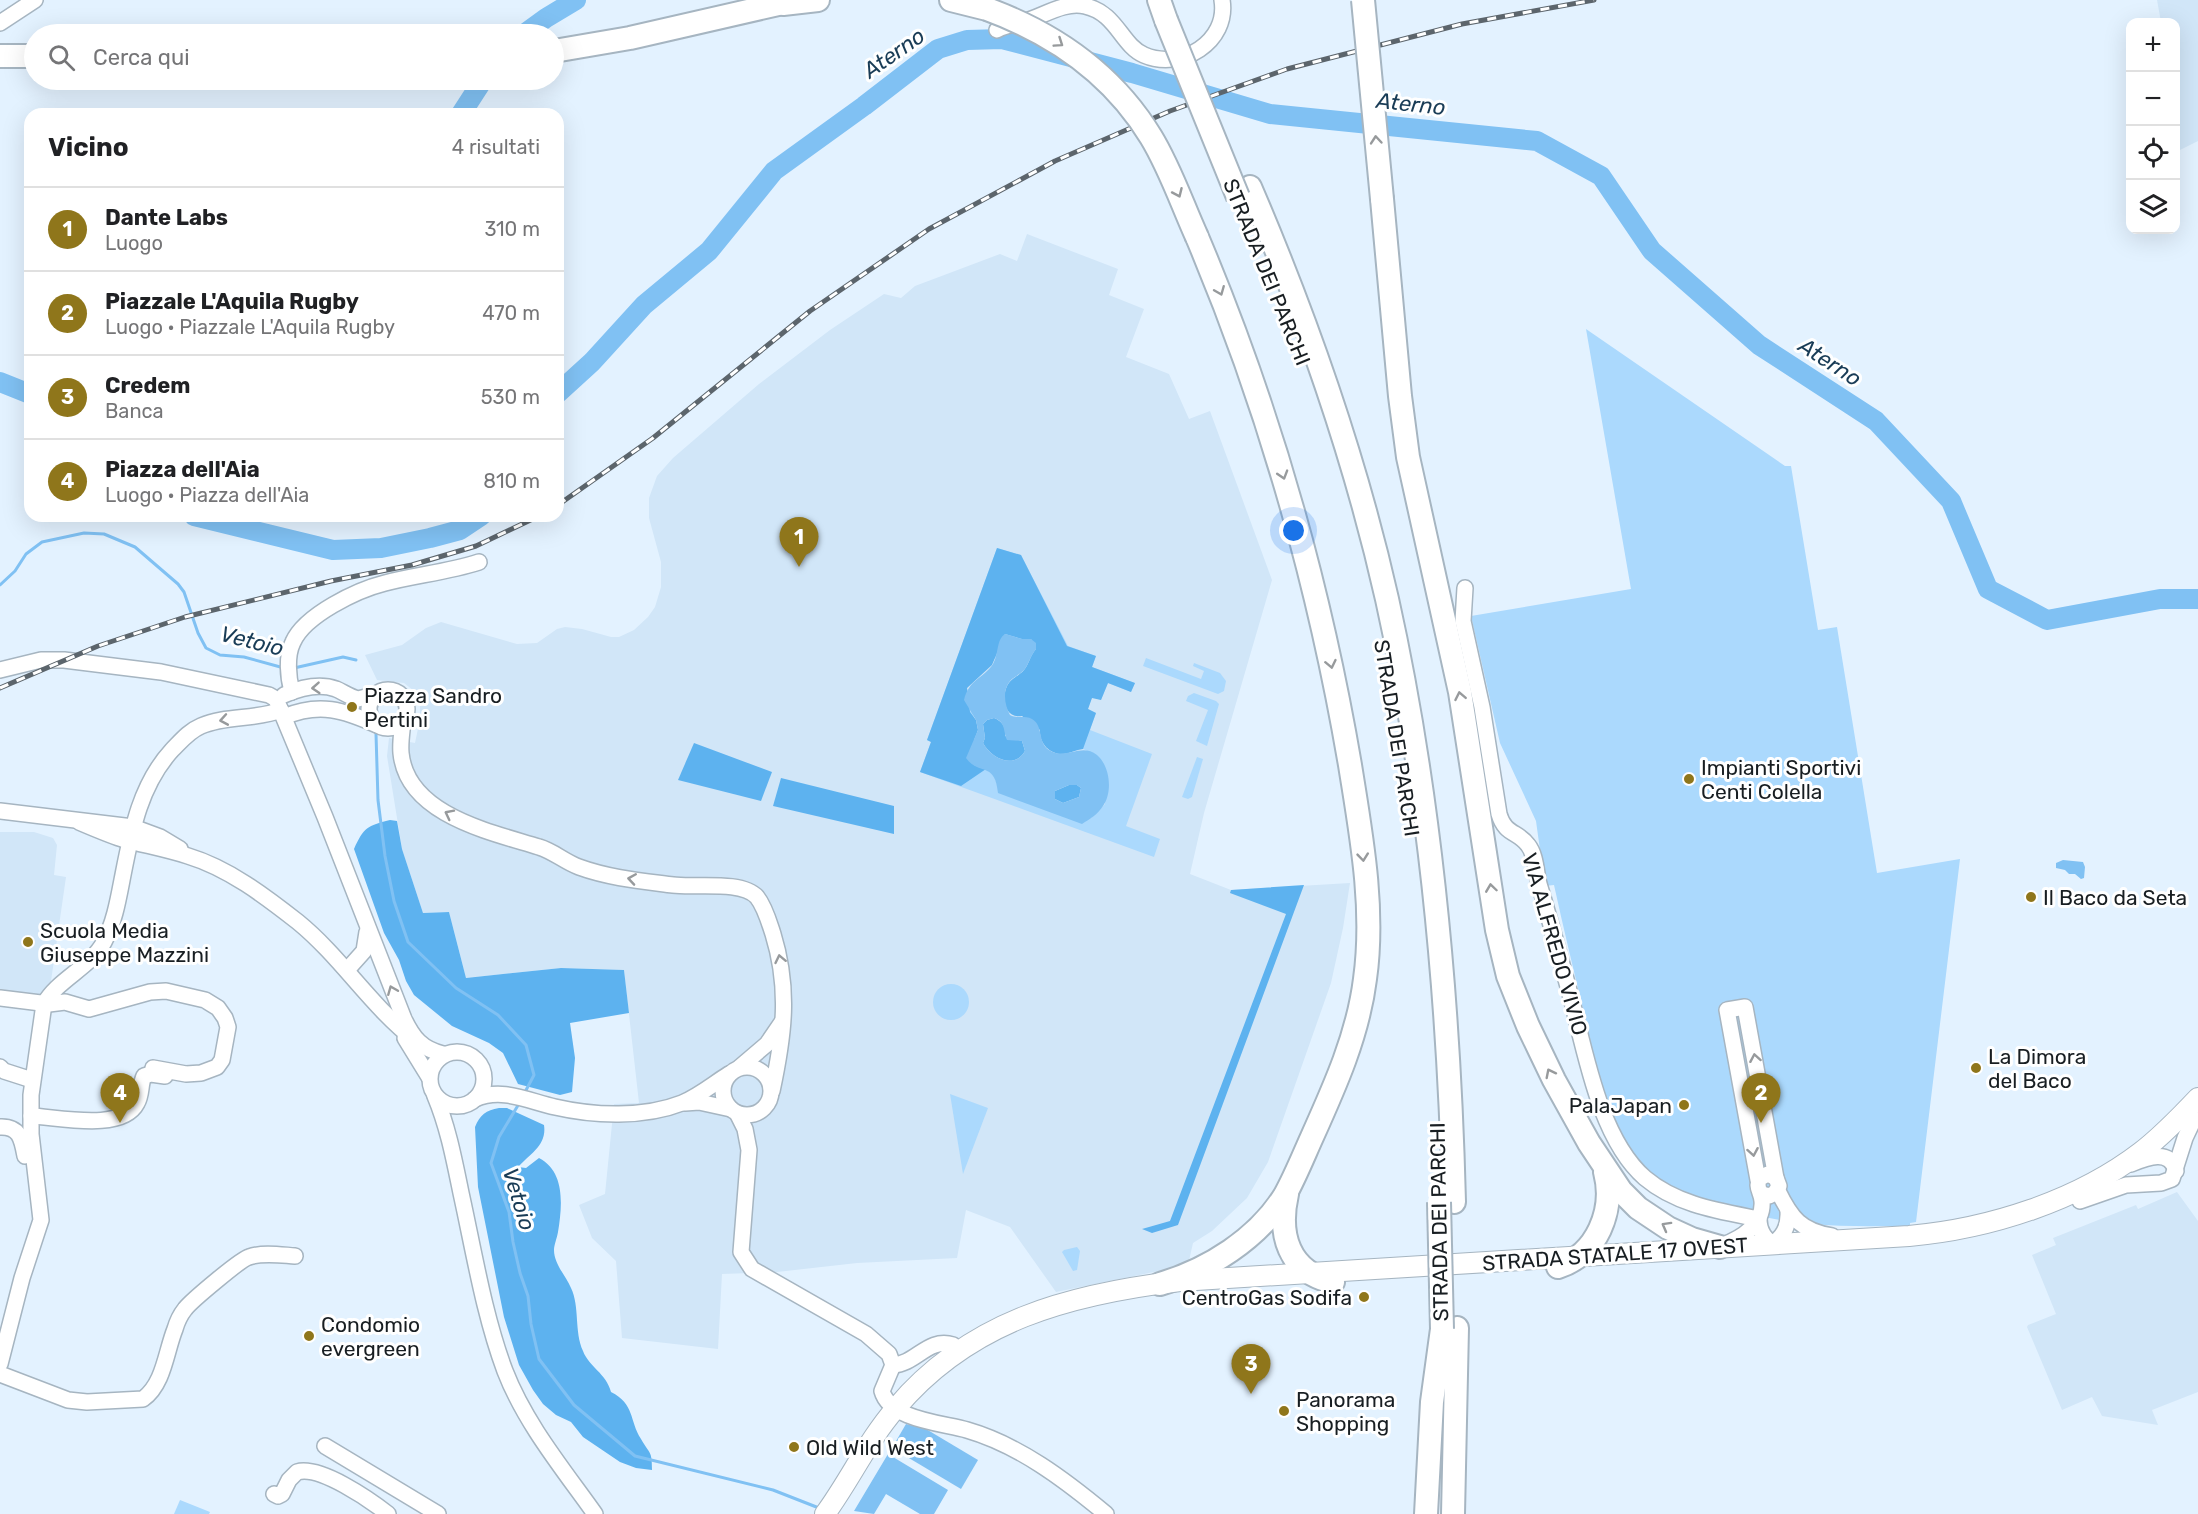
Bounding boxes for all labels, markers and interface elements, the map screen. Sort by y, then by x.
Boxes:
map controls [2126,18,2180,234]
button: + [2126,18,2180,72]
water label: Aterno [857,22,930,84]
search box [24,24,564,90]
one-way arrow [1052,36,1063,47]
icon: search [45,41,78,74]
text: Cerca qui [93,44,189,71]
button: − [2126,72,2180,126]
water label: Aterno [1374,87,1447,121]
button: locate [2126,126,2180,180]
text: Vicino [48,132,129,163]
text: 4 risultati [452,135,540,159]
one-way arrow [1370,136,1383,145]
street label: STRADA DEI PARCHI [1218,175,1316,369]
button: layers [2126,180,2180,234]
one-way arrow [1170,187,1182,198]
text: Dante Labs [105,204,228,231]
text: 1 [63,217,72,241]
text: 310 m [484,217,540,241]
text: Luogo [105,231,163,255]
one-way arrow [1213,285,1225,296]
text: Piazzale L'Aquila Rugby [105,288,359,315]
text: 2 [61,301,74,325]
text: 470 m [482,301,540,325]
text: Luogo · Piazzale L'Aquila Rugby [105,315,395,339]
water label: Aterno [1793,331,1866,392]
text: Credem [105,372,191,399]
text: 3 [61,385,74,409]
text: 530 m [481,385,540,409]
text: Banca [105,399,164,423]
text: Piazza dell'Aia [105,456,260,483]
text: 4 [61,469,74,493]
text: 810 m [483,469,540,493]
one-way arrow [1276,469,1288,480]
text: Luogo · Piazza dell'Aia [105,483,309,507]
your location [1279,516,1308,545]
pin: 1 [780,518,818,567]
water label: Vetoio [217,620,287,662]
street label: STRADA DEI PARCHI [1369,638,1425,838]
one-way arrow [1324,659,1337,669]
one-way arrow [311,681,320,694]
place label: Piazza Sandro Pertini [364,683,502,732]
one-way arrow [1454,691,1467,701]
marker: Piazza Sandro Pertini [345,700,359,714]
one-way arrow [219,713,229,726]
place label: Impianti Sportivi Centi Colella [1701,755,1861,804]
marker: Impianti Sportivi Centi Colella [1682,772,1696,786]
one-way arrow [444,810,455,822]
street label: VIA ALFREDO VIVIO [1517,850,1593,1038]
one-way arrow [1356,852,1369,861]
one-way arrow [627,874,636,886]
one-way arrow [1485,884,1498,893]
place label: Il Baco da Seta [2043,885,2187,910]
marker: Il Baco da Seta [2024,890,2038,904]
place label: Scuola Media Giuseppe Mazzini [40,918,209,967]
marker: Scuola Media Giuseppe Mazzini [21,935,35,949]
one-way arrow [774,954,787,964]
one-way arrow [387,985,399,996]
place label: La Dimora del Baco [1988,1044,2086,1093]
one-way arrow [1749,1054,1761,1063]
marker: La Dimora del Baco [1969,1061,1983,1075]
one-way arrow [1546,1069,1557,1079]
pin: 4 [100,1074,140,1123]
pin: 2 [1742,1074,1780,1123]
place label: PalaJapan [1569,1093,1672,1118]
marker: PalaJapan [1677,1098,1691,1112]
street label: STRADA DEI PARCHI [1425,1122,1453,1322]
one-way arrow [1746,1147,1759,1157]
water label: Vetoio [497,1164,541,1234]
one-way arrow [1661,1222,1672,1233]
street label: STRADA STATALE 17 OVEST [1481,1232,1749,1276]
place label: CentroGas Sodifa [1182,1285,1352,1310]
marker: CentroGas Sodifa [1357,1290,1371,1304]
place label: Condomio evergreen [321,1312,420,1361]
marker: Condomio evergreen [302,1329,316,1343]
pin: 3 [1232,1344,1270,1394]
place label: Panorama Shopping [1296,1387,1395,1436]
marker: Panorama Shopping [1277,1404,1291,1418]
place label: Old Wild West [806,1435,934,1460]
marker: Old Wild West [787,1440,801,1454]

